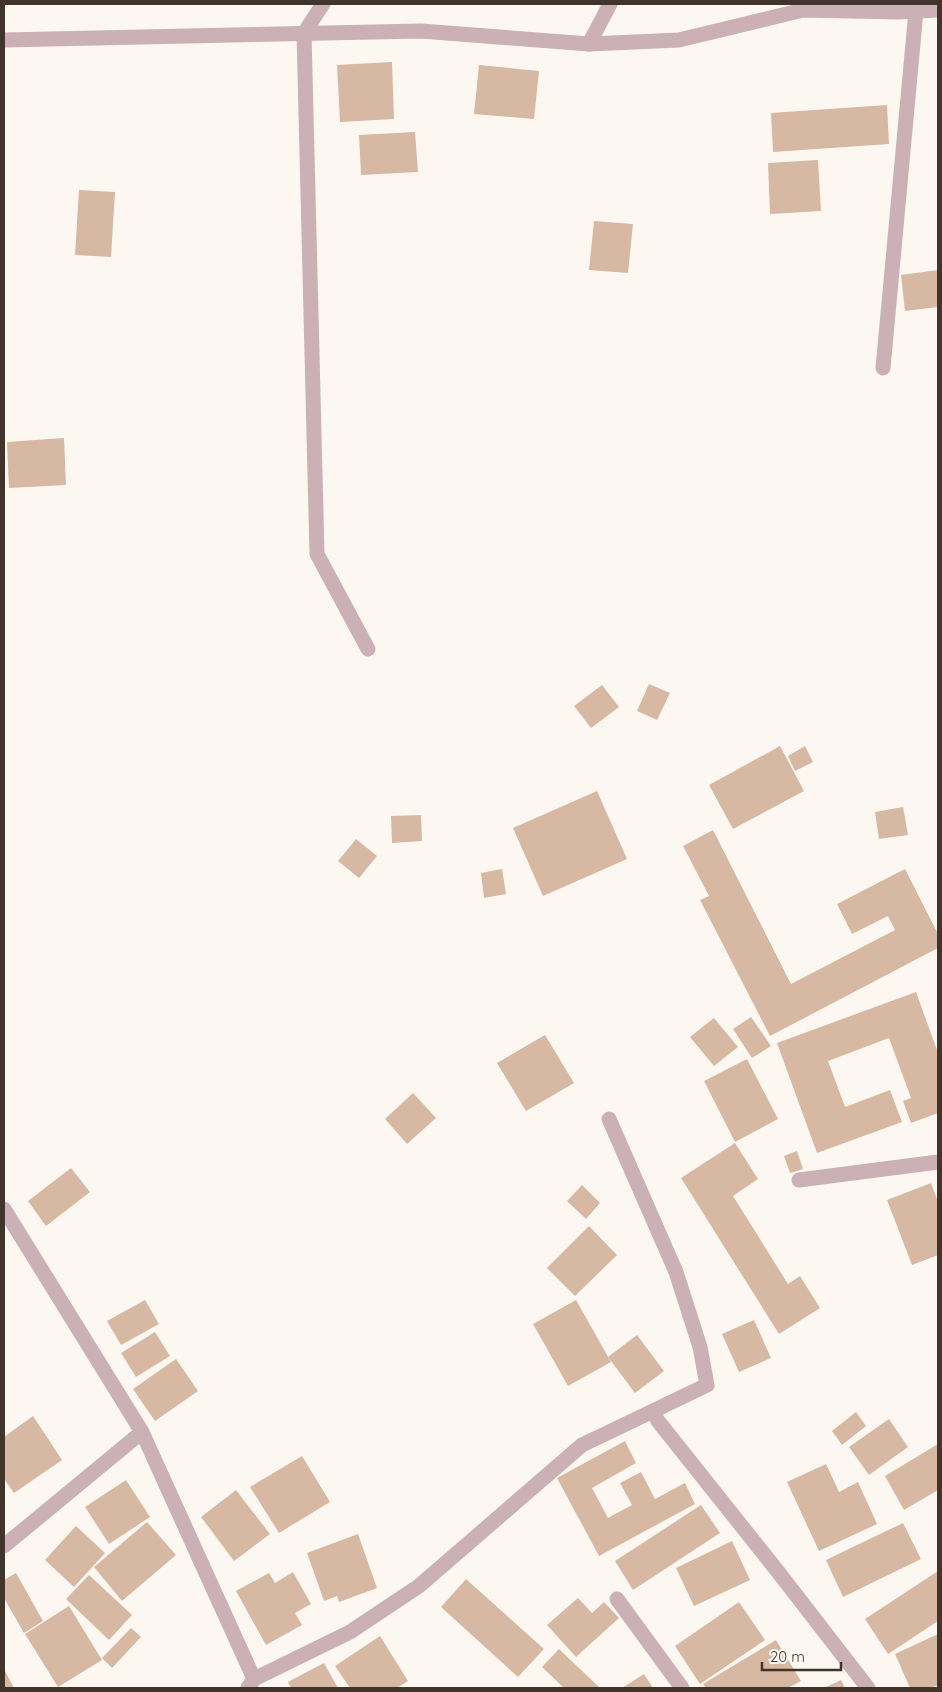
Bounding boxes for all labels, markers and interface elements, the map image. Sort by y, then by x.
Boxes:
scale bar [762,1640,841,1672]
text: 20 m [770,1647,805,1666]

